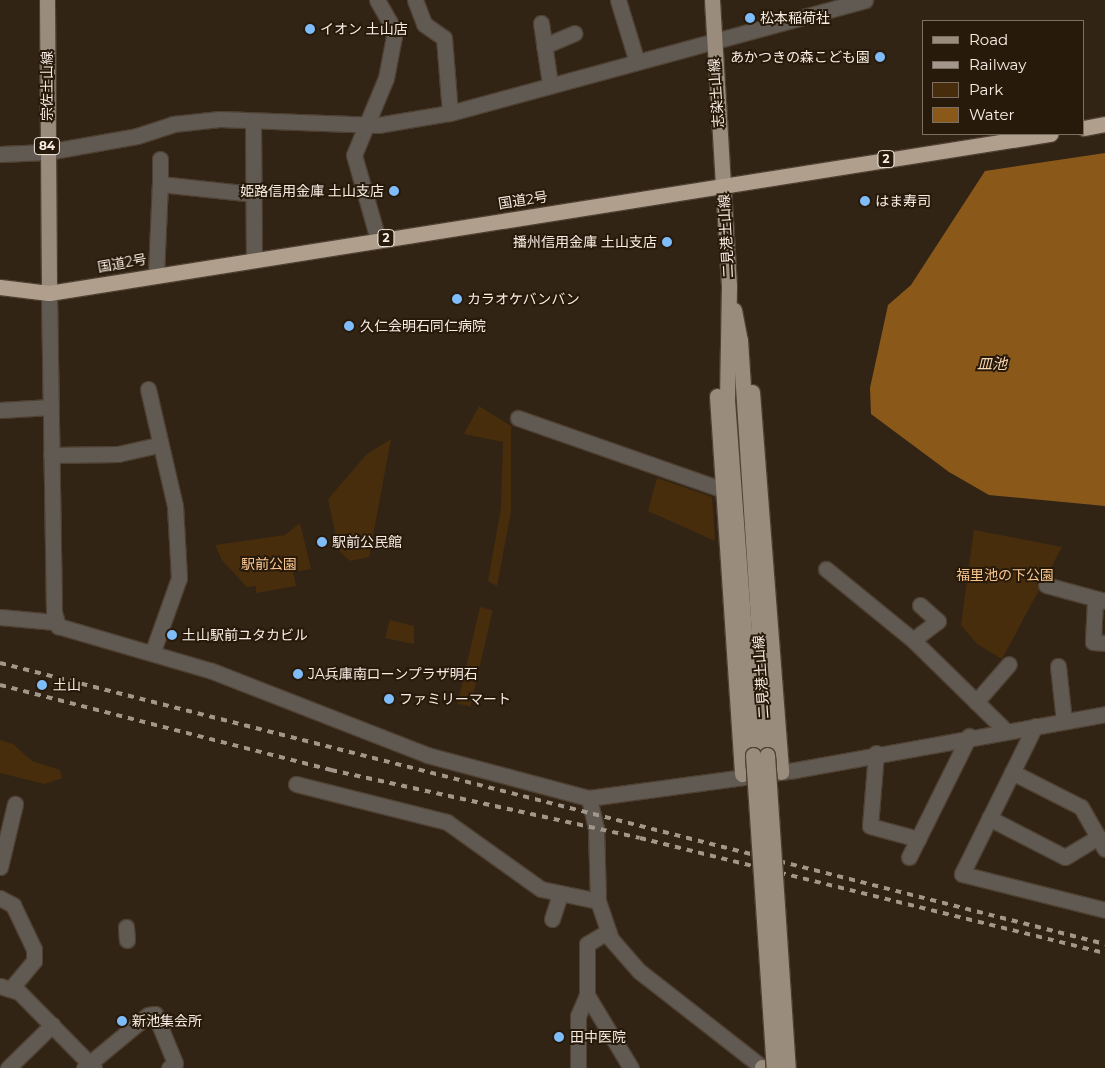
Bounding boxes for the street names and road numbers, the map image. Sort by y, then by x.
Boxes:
street label: 宗佐土山線 [39,51,55,121]
street label: 志染土山線 [705,57,727,129]
road number: 84 [33,136,61,156]
road number: 2 [877,150,895,168]
street label: 国道2号 [497,188,549,212]
street label: 二見港土山線 [715,194,737,278]
road number: 2 [377,228,395,248]
street label: 国道2号 [96,250,148,276]
street label: 二見港土山線 [750,635,772,719]

